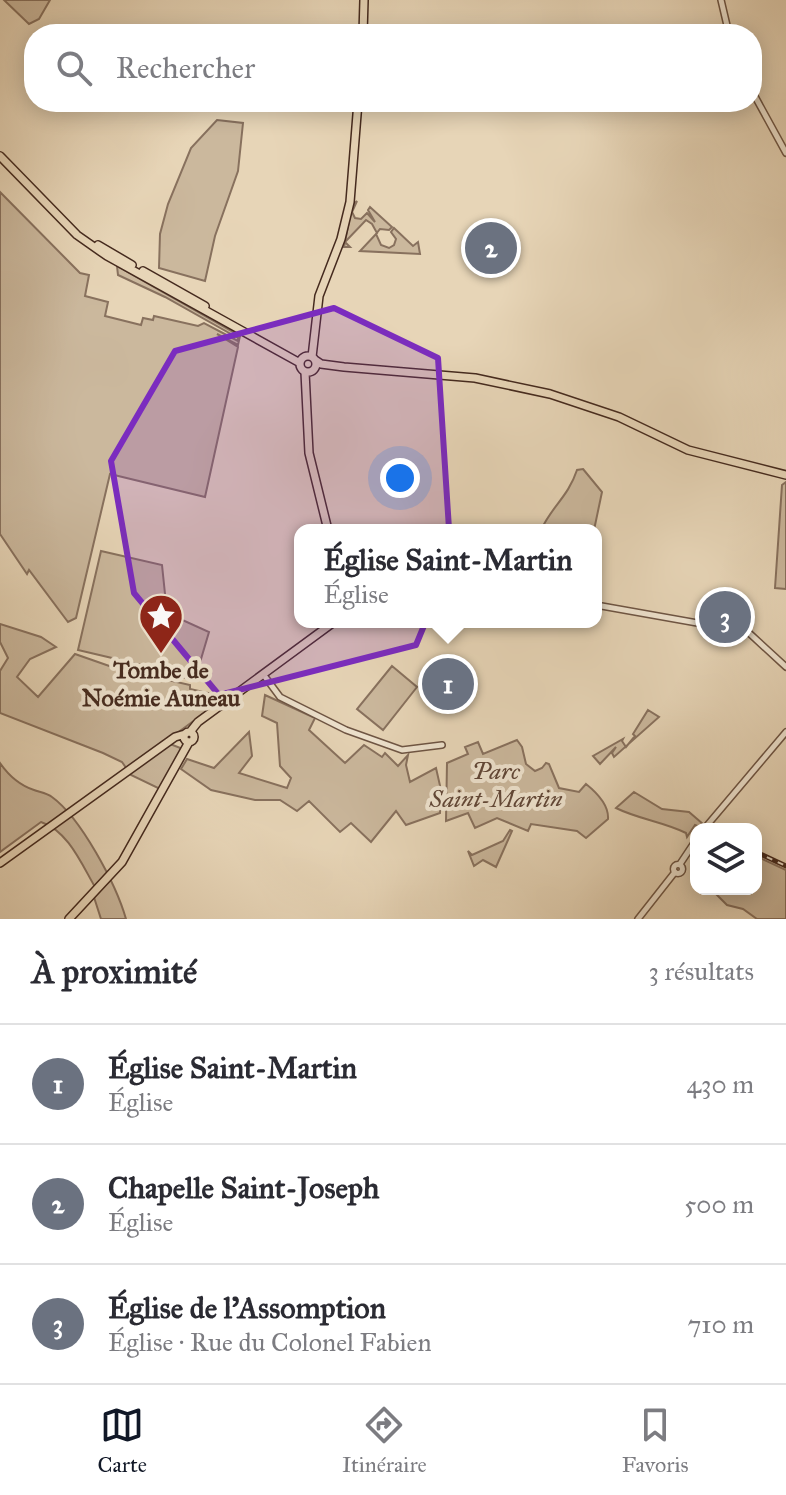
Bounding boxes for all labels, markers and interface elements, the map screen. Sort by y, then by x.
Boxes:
search box [24,24,762,112]
icon: search [52,46,96,90]
text: Rechercher [116,50,255,86]
pin: 2 [465,218,517,278]
your location [380,458,420,498]
popup [294,524,602,628]
text: Église Saint-Martin [324,542,572,578]
text: Église [324,578,389,610]
pin: 3 [699,587,751,647]
place icon: Tombe de Noémie Auneau [137,592,185,655]
pin: 1 [422,654,474,714]
place label: Tombe de Noémie Auneau [82,655,241,713]
park label: Parc Saint-Martin [429,756,563,814]
map controls [690,823,762,895]
button: layers [690,823,762,895]
text: À proximité [32,951,197,992]
text: 3 résultats [648,955,754,987]
text: Église Saint-Martin [108,1050,357,1086]
text: 1 [53,1068,63,1100]
text: 430 m [687,1068,754,1100]
text: Église [108,1086,173,1118]
text: Chapelle Saint-Joseph [108,1170,379,1206]
text: 2 [52,1188,64,1220]
text: 500 m [684,1188,754,1220]
text: Église [108,1206,173,1238]
text: Église de l'Assomption [108,1290,386,1326]
text: 3 [53,1308,63,1340]
text: 710 m [687,1308,754,1340]
text: Église · Rue du Colonel Fabien [108,1326,431,1358]
tab: Carte [97,1403,147,1478]
tab: Itinéraire [342,1403,427,1478]
tab: Favoris [622,1403,689,1478]

